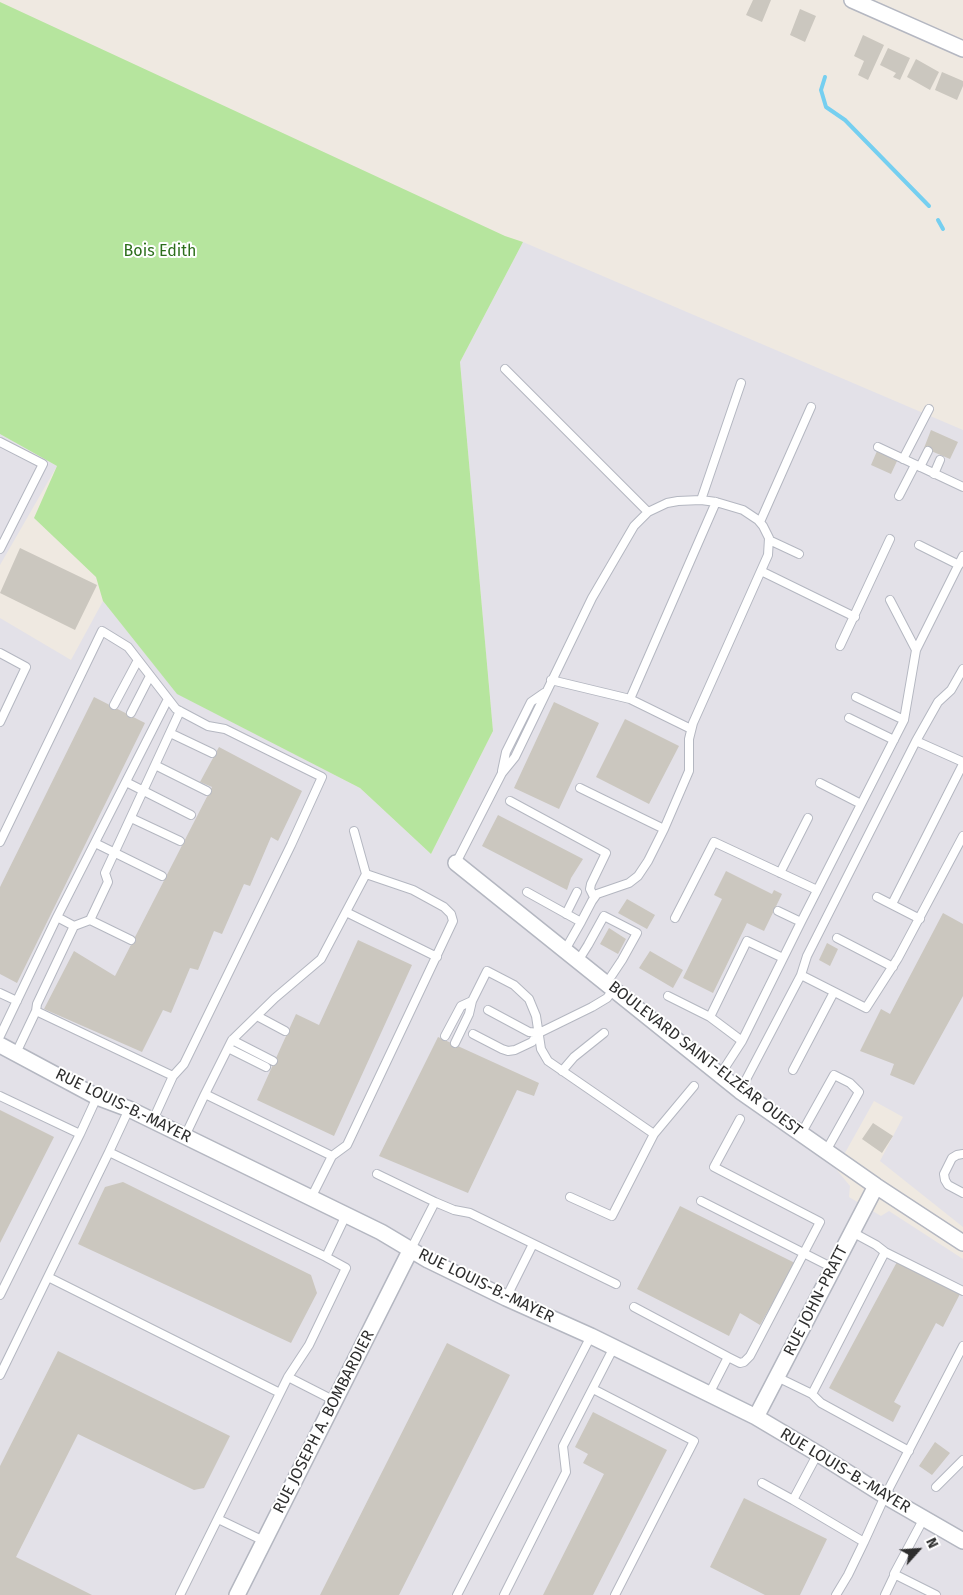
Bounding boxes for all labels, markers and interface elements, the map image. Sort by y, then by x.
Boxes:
park label: Bois Edith [124,242,196,262]
street label: BOULEVARD SAINT-ELZÉAR OUEST [604,977,806,1141]
street label: RUE LOUIS-B.-MAYER [52,1065,194,1147]
street label: RUE JOHN-PRATT [780,1243,852,1359]
street label: RUE LOUIS-B.-MAYER [415,1245,557,1327]
street label: RUE JOSEPH A. BOMBARDIER [269,1327,379,1517]
street label: RUE LOUIS-B.-MAYER [776,1424,914,1518]
north arrow [893,1525,943,1575]
text: N [922,1535,942,1551]

